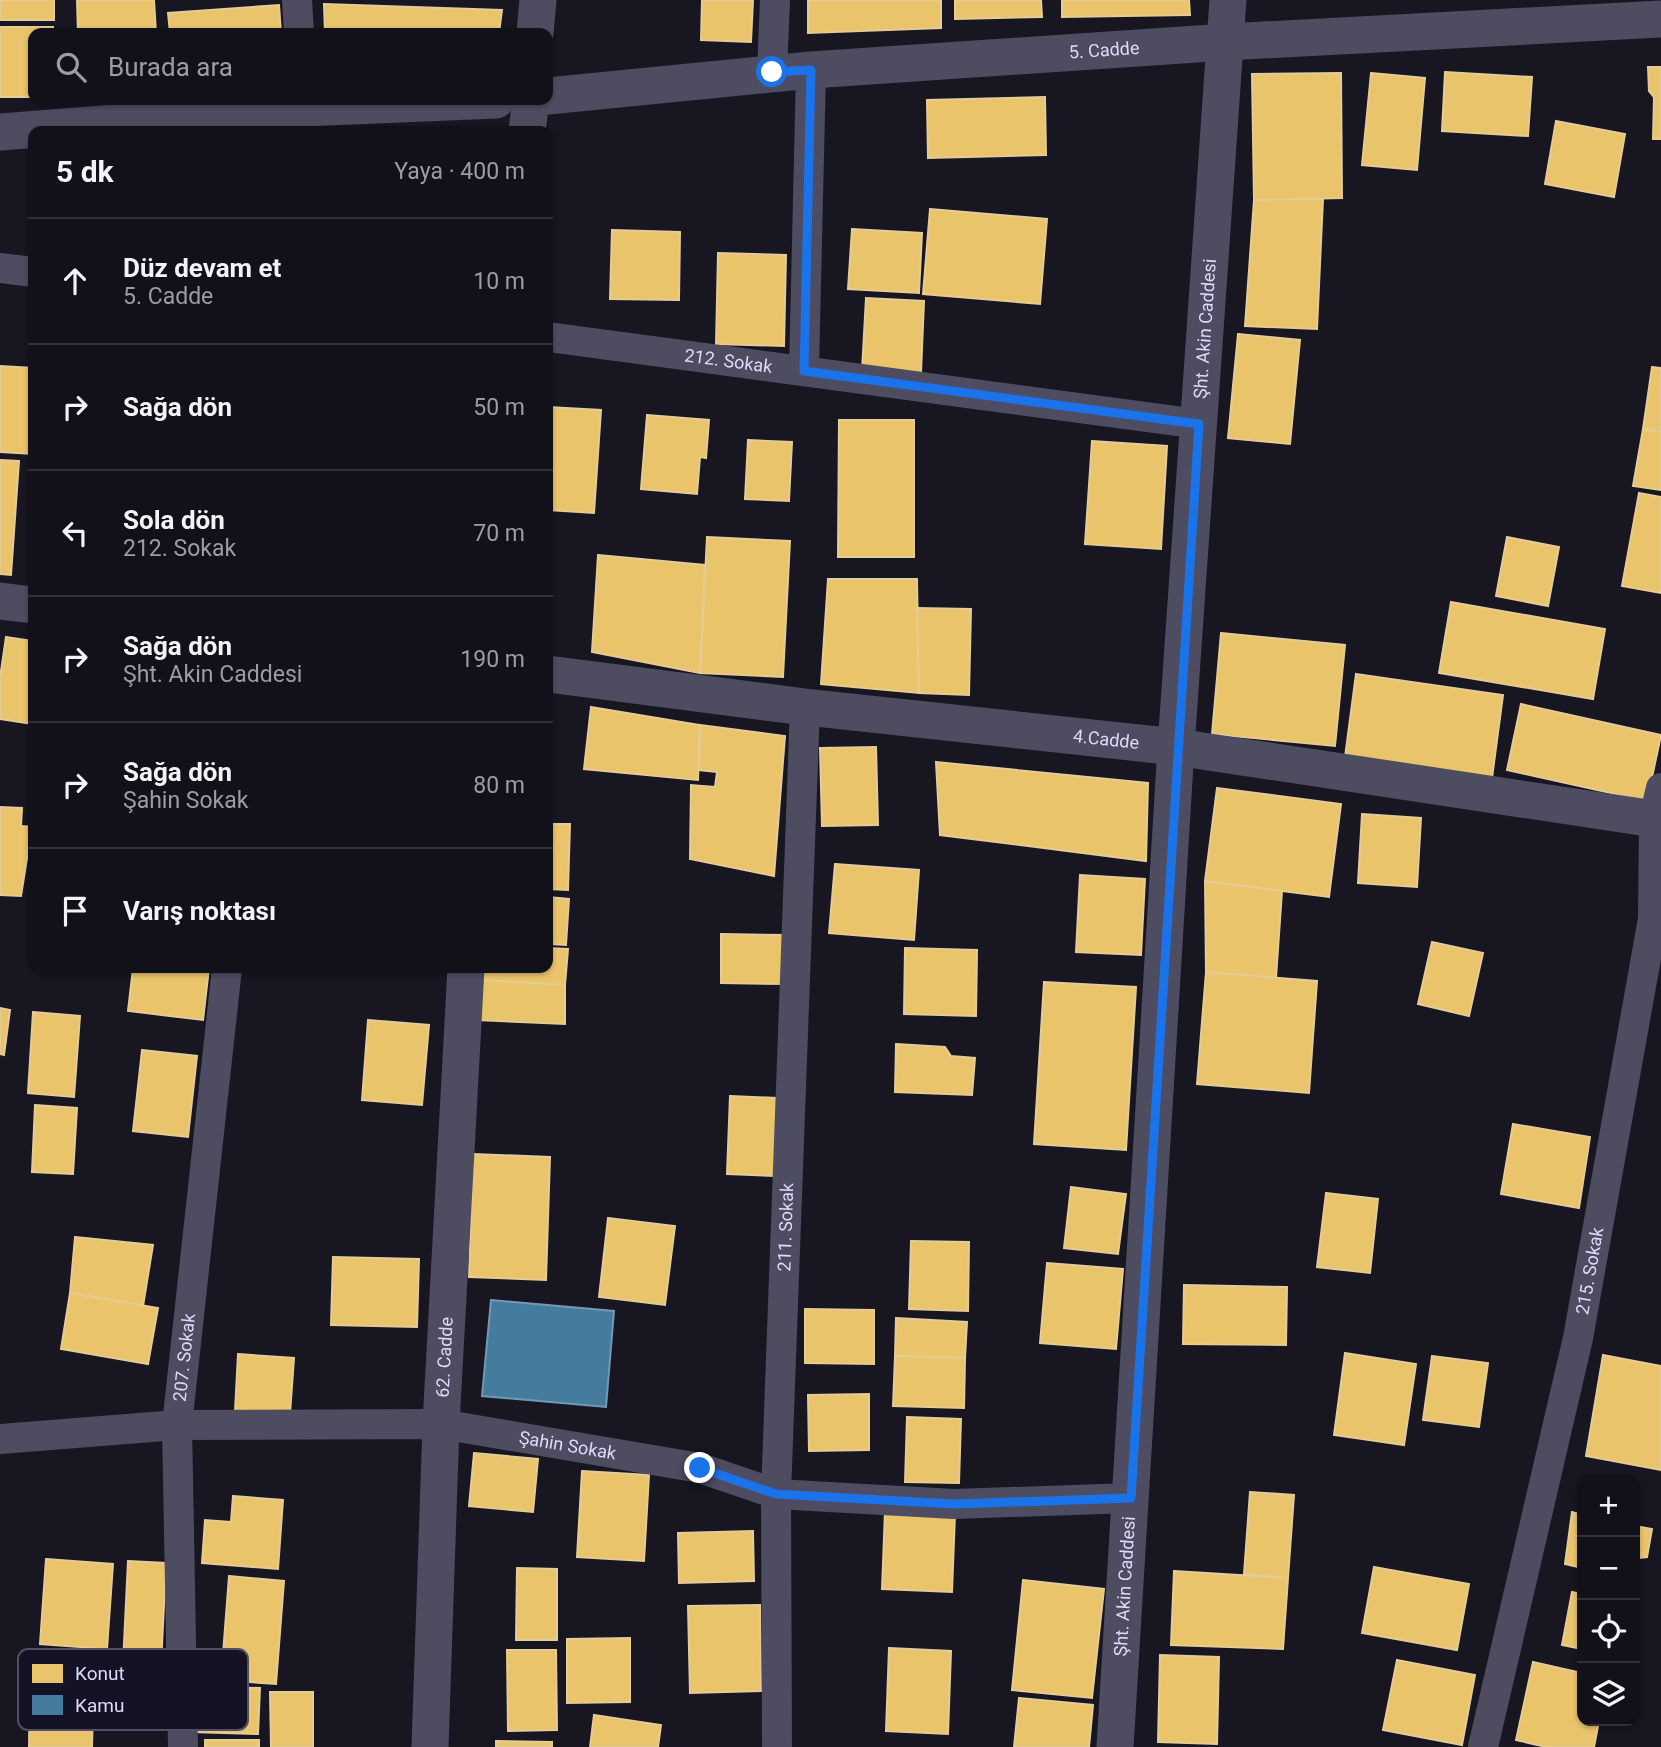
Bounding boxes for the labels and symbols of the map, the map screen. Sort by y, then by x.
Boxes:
street label: 5. Cadde [1068,37,1140,63]
route start [756,56,787,87]
street label: Şht. Akin Caddesi [1189,258,1220,400]
street label: 212. Sokak [683,344,775,377]
street label: 4.Cadde [1072,725,1140,753]
street label: 211. Sokak [773,1182,797,1272]
street label: 215. Sokak [1571,1225,1608,1316]
street label: 207. Sokak [169,1311,199,1403]
street label: 62. Cadde [431,1316,457,1398]
street label: Şahin Sokak [518,1426,619,1464]
route end [684,1452,715,1483]
street label: Şht. Akin Caddesi [1110,1516,1139,1657]
legend [18,1649,248,1730]
text: Konut [75,1662,125,1685]
text: Kamu [75,1694,124,1717]

